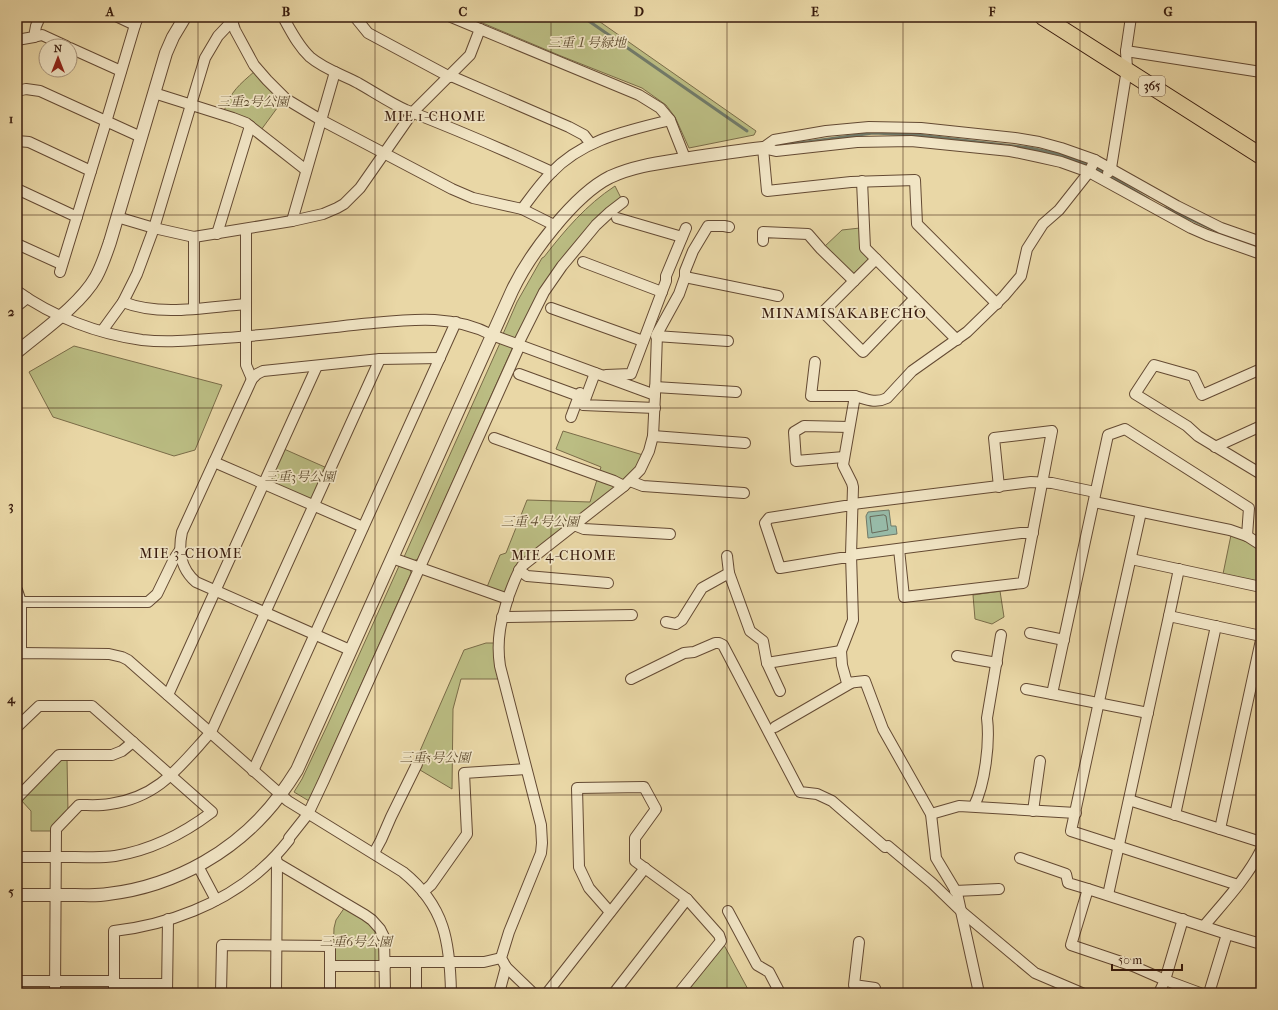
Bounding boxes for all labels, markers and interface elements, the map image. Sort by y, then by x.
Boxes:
text: A [105,4,115,19]
text: B [282,4,291,19]
text: C [459,4,468,19]
text: D [634,4,644,19]
text: E [811,4,819,19]
text: F [988,4,996,19]
text: G [1163,4,1173,19]
park label: 三重１号緑地 [548,35,628,50]
north arrow [38,38,78,78]
text: N [54,42,63,55]
road number: 365 [1139,76,1165,96]
park label: 三重2号公園 [217,94,291,109]
district label: MIE 1-CHOME [384,108,486,125]
text: 1 [9,111,14,126]
text: 2 [8,304,15,319]
district label: MINAMISAKABECHO [761,304,927,322]
park label: 三重3号公園 [265,469,337,484]
text: 3 [8,498,14,514]
park label: 三重４号公園 [501,514,581,529]
district label: MIE 3-CHOME [140,545,242,562]
district label: MIE 4-CHOME [511,547,617,564]
text: 4 [6,691,16,707]
park label: 三重5号公園 [400,750,472,765]
text: 5 [8,884,14,899]
park label: 三重6号公園 [320,934,394,949]
scale bar [1112,946,1182,972]
text: 50 m [1118,953,1142,967]

